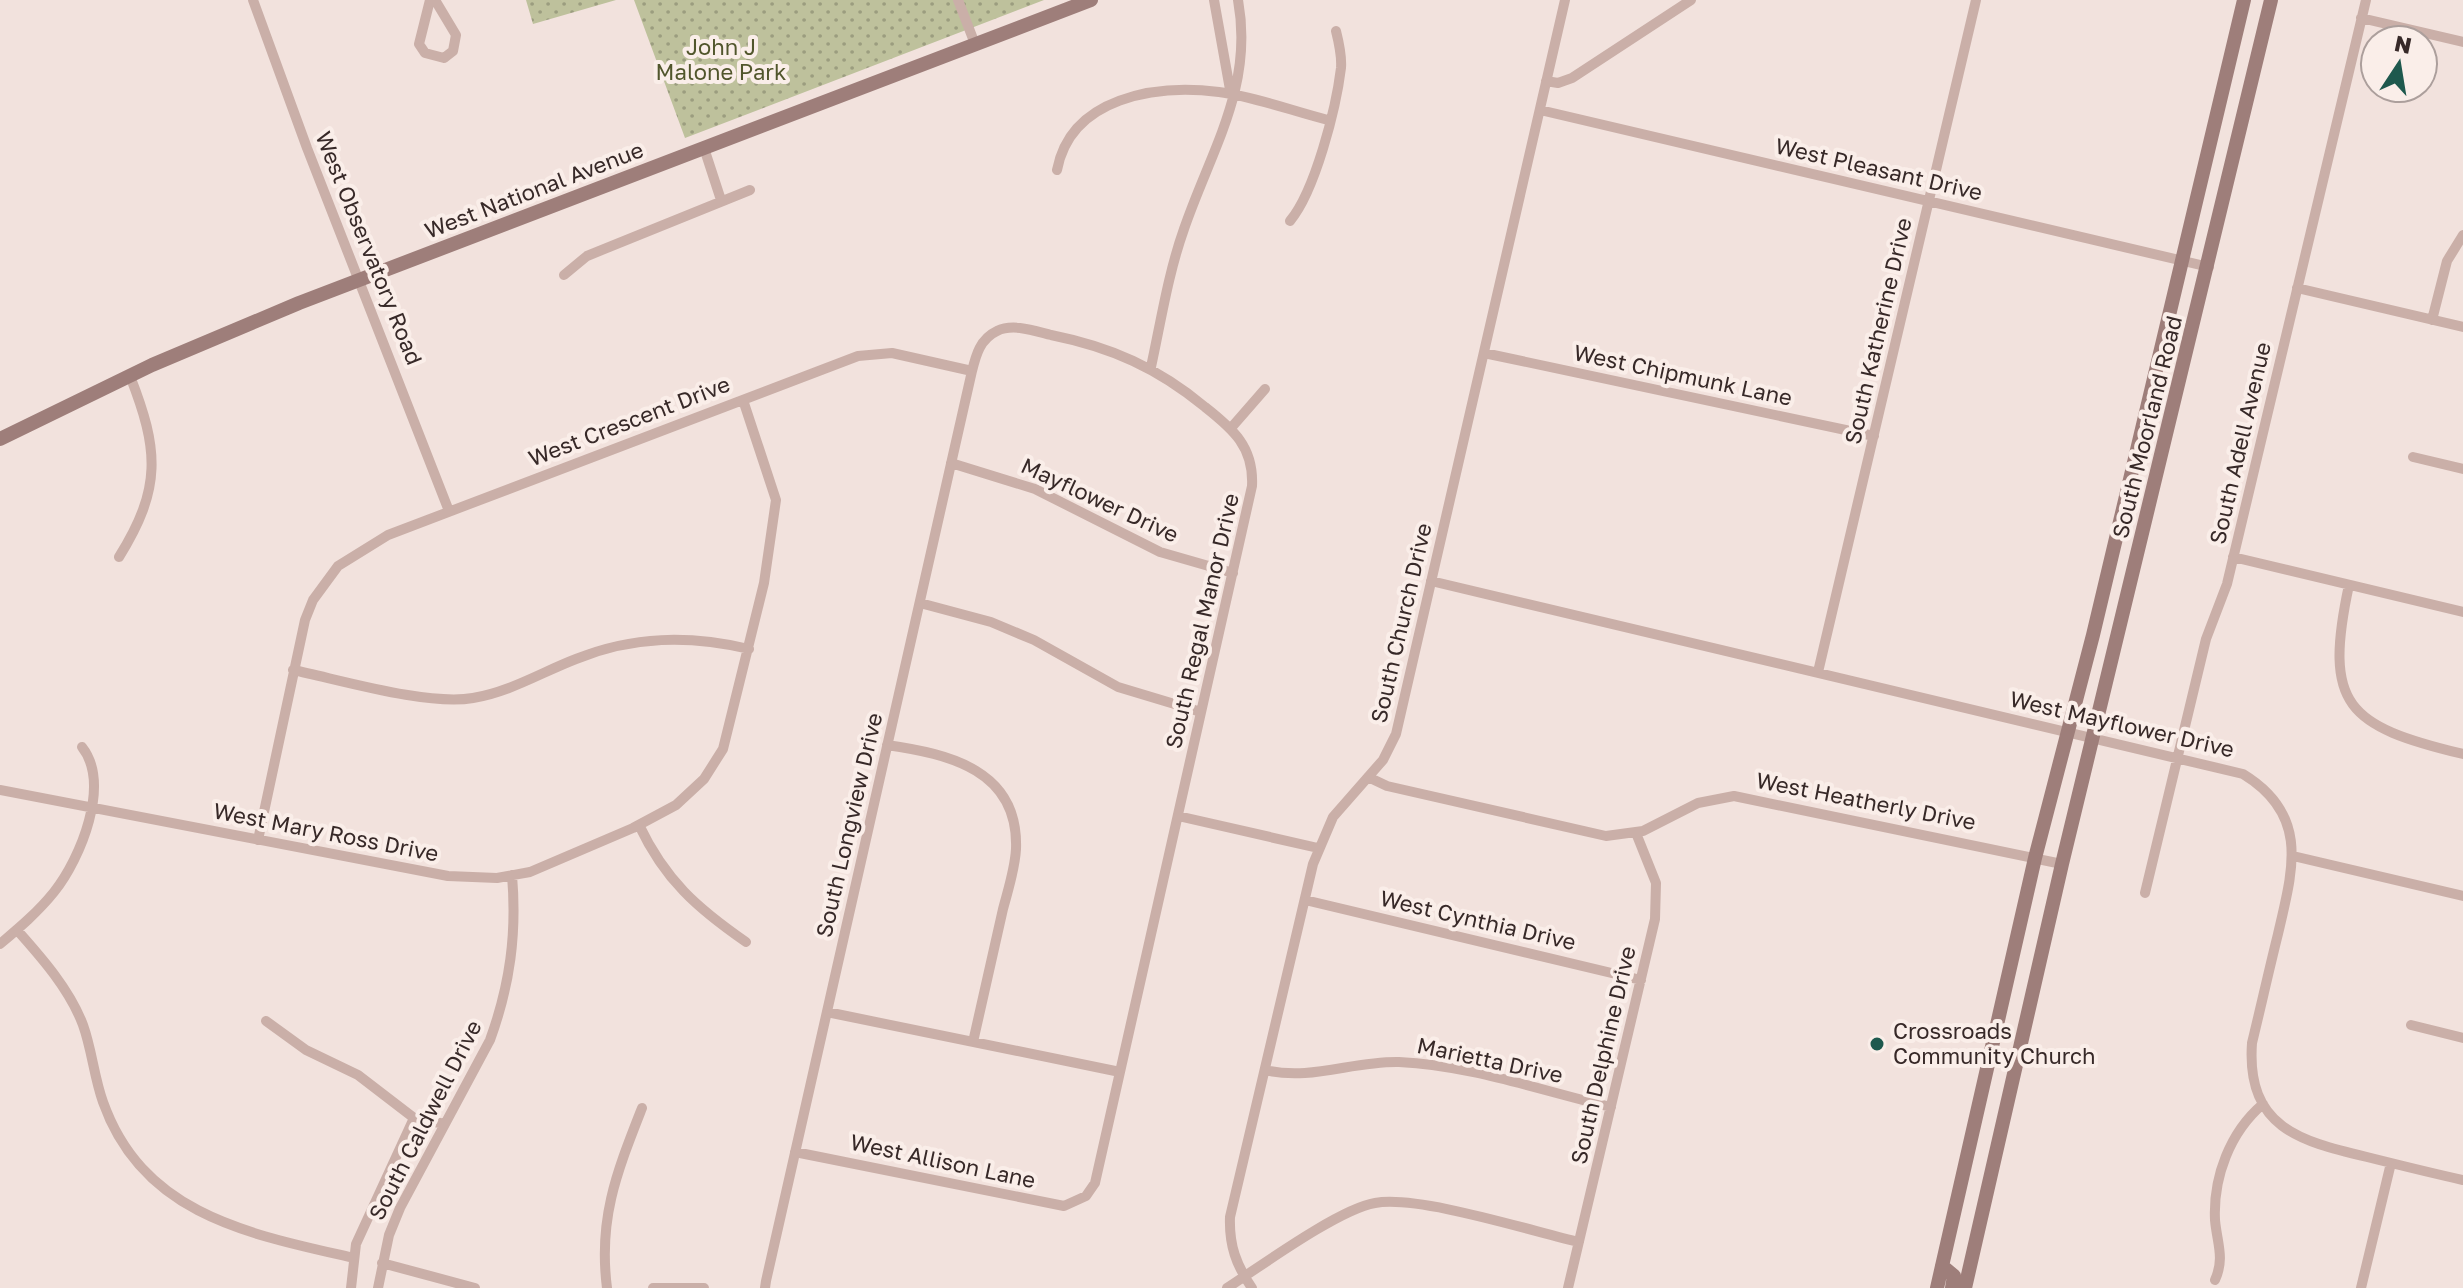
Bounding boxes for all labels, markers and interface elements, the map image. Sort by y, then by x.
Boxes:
north arrow [2359,24,2439,104]
text: N [2392,29,2414,59]
park label: John J Malone Park [656,33,786,85]
street label: West Observatory Road [310,127,429,368]
street label: West Pleasant Drive [1773,132,1985,205]
street label: West National Avenue [421,135,647,244]
street label: South Katherine Drive [1838,215,1917,447]
street label: South Moorland Road [2106,313,2187,541]
street label: West Chipmunk Lane [1571,338,1795,411]
street label: South Adell Avenue [2203,339,2276,547]
street label: West Crescent Drive [524,370,733,471]
street label: Mayflower Drive [1017,451,1183,548]
street label: South Regal Manor Drive [1159,491,1244,751]
street label: South Church Drive [1364,520,1437,725]
street label: West Mayflower Drive [2007,685,2237,762]
street label: South Longview Drive [810,710,887,940]
street label: West Heatherly Drive [1754,766,1978,835]
street label: West Mary Ross Drive [211,796,441,867]
street label: West Cynthia Drive [1378,884,1579,955]
street label: South Delphine Drive [1564,943,1641,1167]
street label: South Caldwell Drive [362,1015,487,1224]
place label: Crossroads Community Church [1893,1017,2096,1069]
street label: Marietta Drive [1415,1031,1566,1088]
marker: Crossroads Community Church [1868,1035,1886,1053]
street label: West Allison Lane [848,1128,1038,1193]

